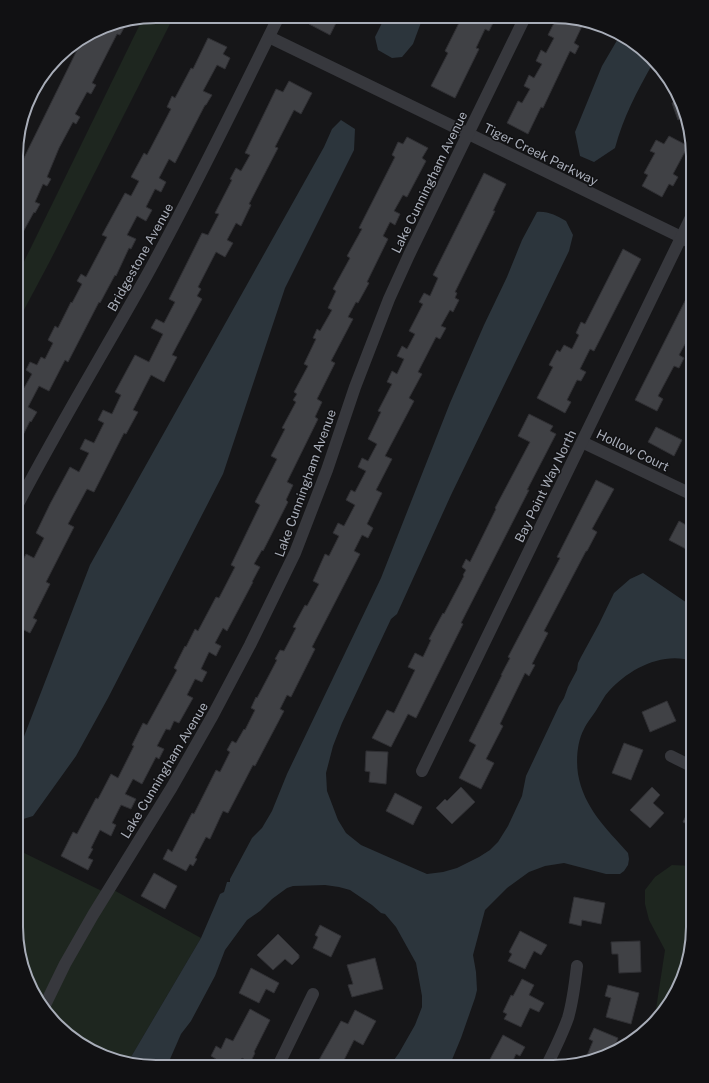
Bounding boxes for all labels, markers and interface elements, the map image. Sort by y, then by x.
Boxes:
street label: Lake Cunningham Avenue [388,109,470,256]
street label: Tiger Creek Parkway [481,120,600,189]
street label: Bridgestone Avenue [104,201,176,314]
street label: Lake Cunningham Avenue [272,407,339,559]
street label: Hollow Court [594,426,672,474]
street label: Bay Point Way North [512,428,579,545]
street label: Lake Cunningham Avenue [118,699,211,841]

